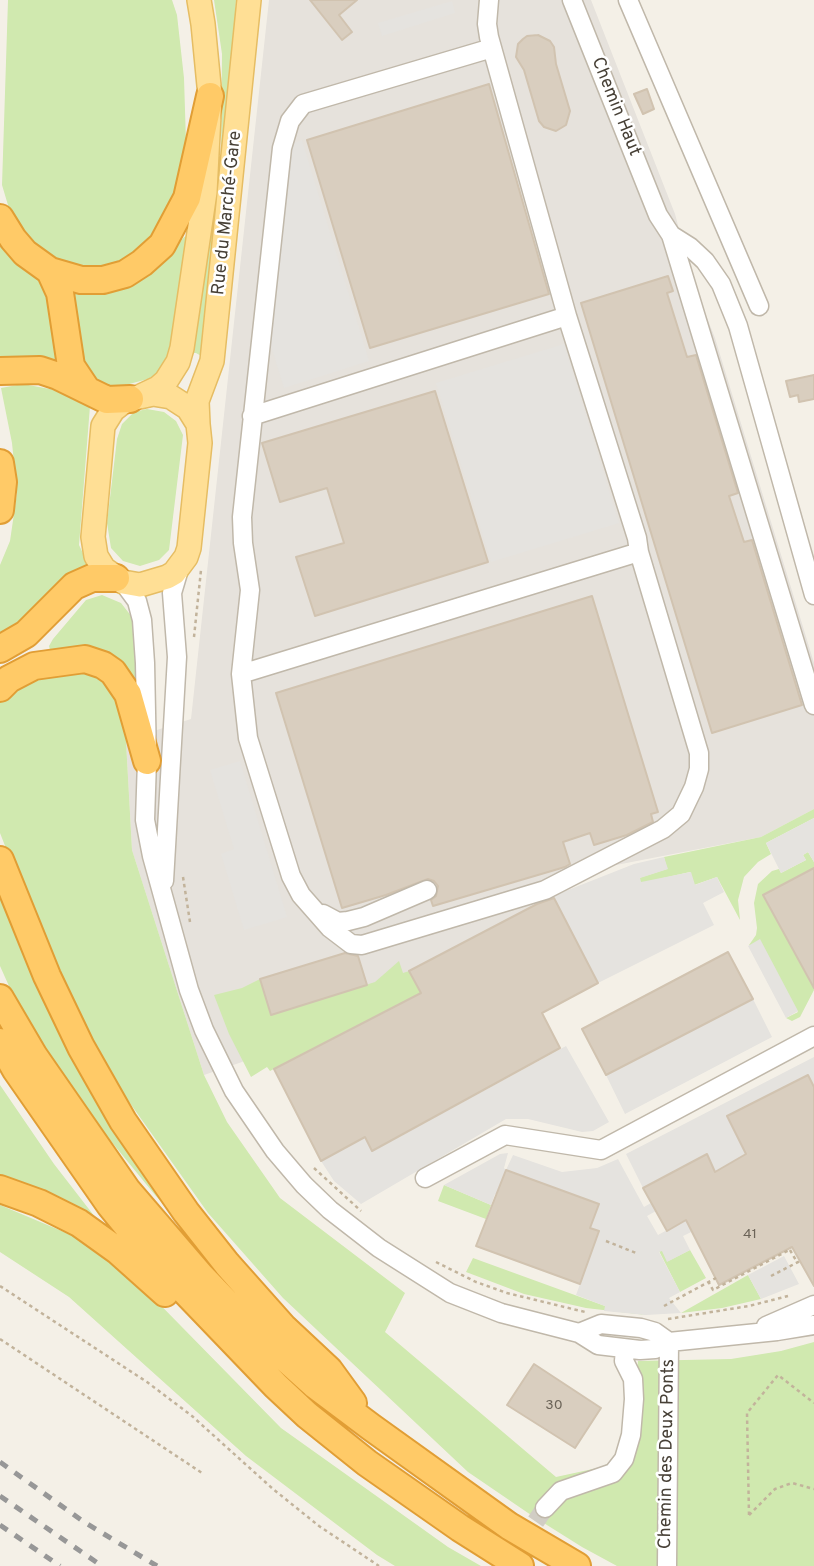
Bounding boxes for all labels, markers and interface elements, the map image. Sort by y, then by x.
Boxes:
street label: Chemin Haut [585,54,645,160]
street label: Rue du Marché-Gare [209,130,247,296]
house number: 41 [743,1227,757,1243]
street label: Chemin des Deux Ponts [656,1359,680,1549]
house number: 30 [545,1398,563,1414]

